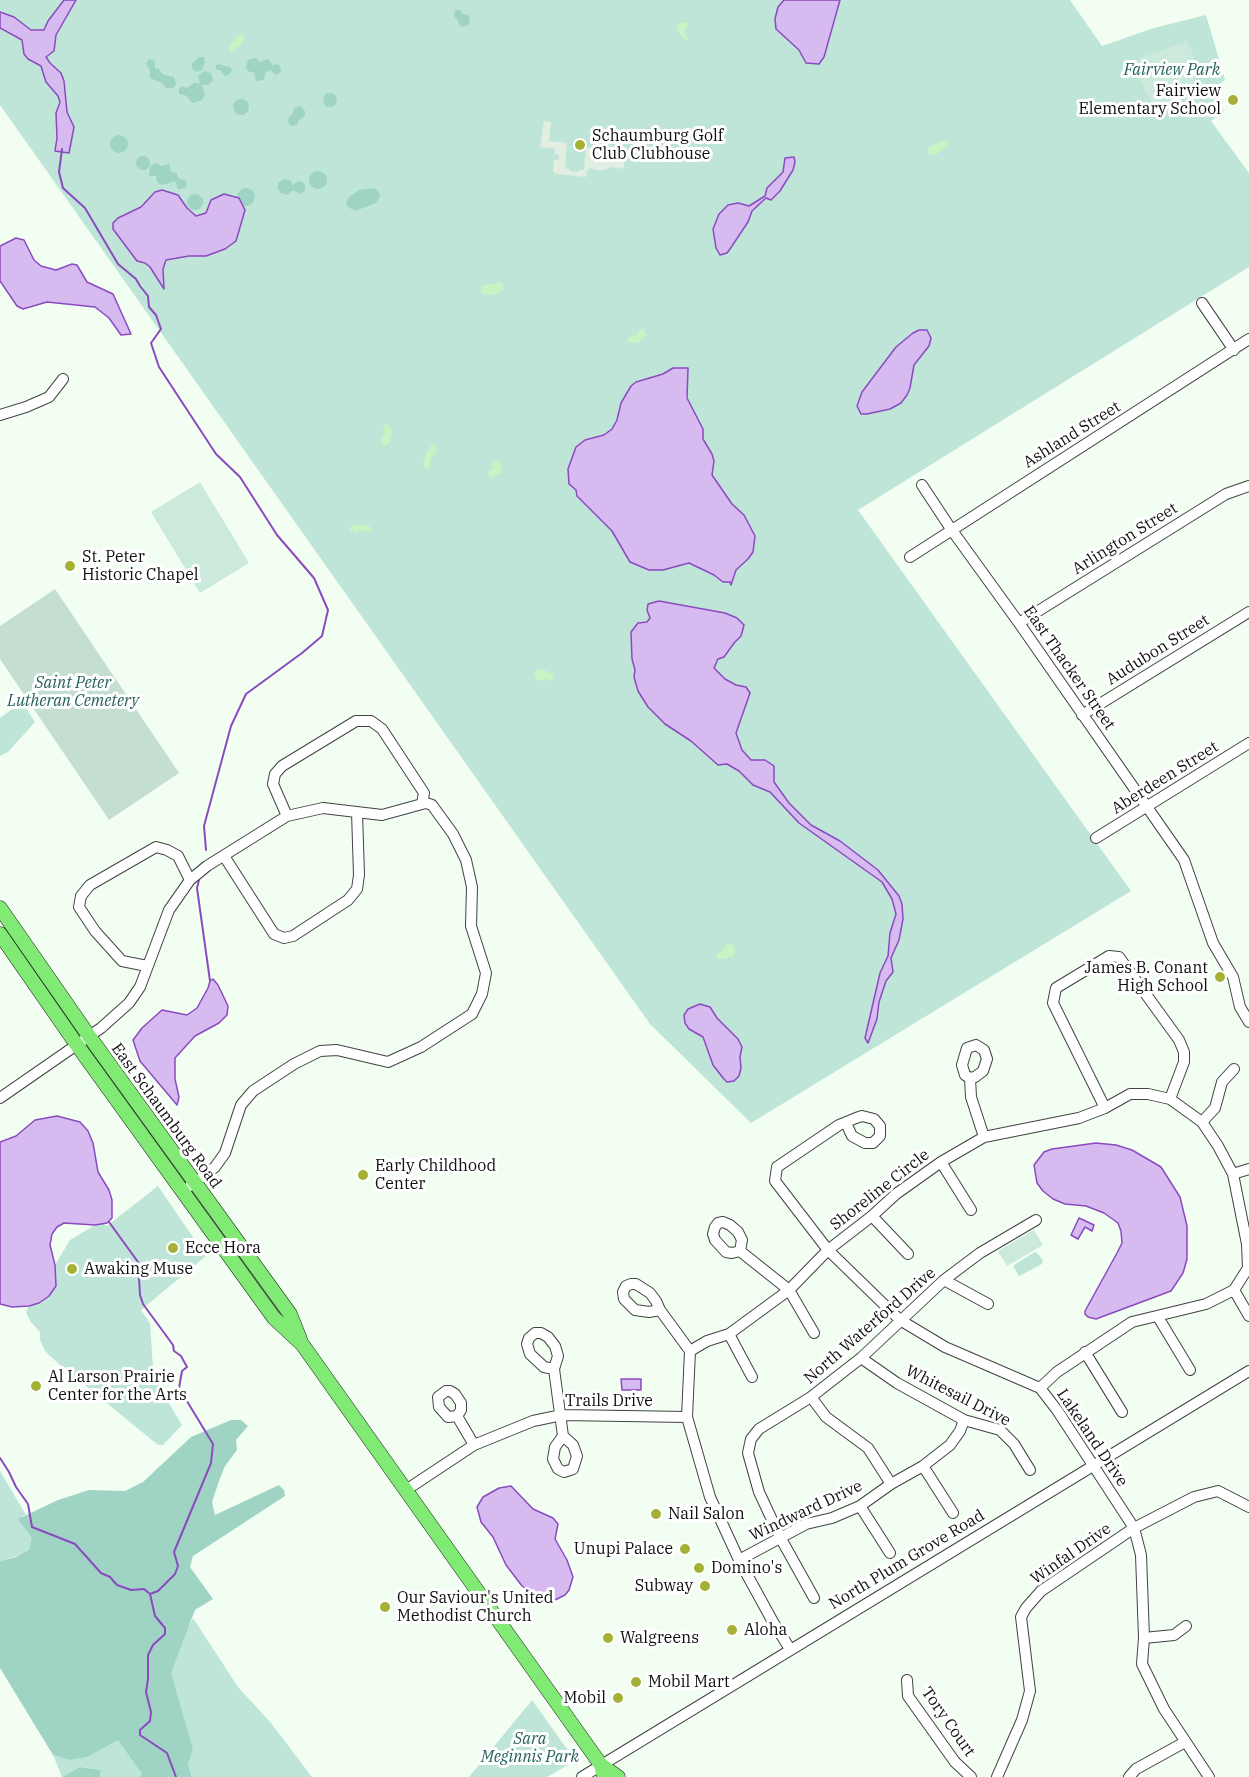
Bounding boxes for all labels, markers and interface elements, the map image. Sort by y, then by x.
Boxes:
park label: Fairview Park [1124,60,1220,80]
place label: Fairview Elementary School [1078,81,1221,119]
marker: Fairview Elementary School [1226,93,1240,107]
place label: Schaumburg Golf Club Clubhouse [592,126,723,164]
marker: Schaumburg Golf Club Clubhouse [573,138,587,152]
street label: Ashland Street [1020,397,1124,473]
street label: Arlington Street [1069,499,1181,579]
place label: St. Peter Historic Chapel [82,547,199,585]
marker: St. Peter Historic Chapel [63,559,77,573]
street label: East Thacker Street [1019,602,1119,734]
street label: Audubon Street [1103,611,1213,689]
park label: Saint Peter Lutheran Cemetery [7,673,139,711]
street label: Aberdeen Street [1108,737,1222,819]
place label: James B. Conant High School [1084,958,1208,996]
marker: James B. Conant High School [1213,970,1227,984]
street label: East Schaumburg Road [107,1040,225,1192]
street label: Shoreline Circle [827,1145,933,1235]
place label: Early Childhood Center [375,1156,496,1194]
marker: Early Childhood Center [356,1168,370,1182]
place label: Ecce Hora [185,1238,261,1258]
marker: Ecce Hora [166,1241,180,1255]
place label: Awaking Muse [84,1259,193,1279]
marker: Awaking Muse [65,1262,79,1276]
street label: North Waterford Drive [800,1264,940,1388]
street label: Whitesail Drive [902,1361,1014,1431]
place label: Al Larson Prairie Center for the Arts [48,1367,187,1405]
marker: Al Larson Prairie Center for the Arts [29,1379,43,1393]
street label: Lakeland Drive [1052,1386,1132,1490]
street label: Trails Drive [565,1391,653,1411]
street label: Windward Drive [747,1476,865,1546]
place label: Nail Salon [668,1504,745,1524]
street label: North Plum Grove Road [826,1506,988,1614]
marker: Nail Salon [649,1507,663,1521]
street label: Winfal Drive [1027,1519,1115,1589]
place label: Unupi Palace [574,1539,673,1559]
marker: Unupi Palace [678,1542,692,1556]
place label: Domino's [711,1558,782,1578]
marker: Domino's [692,1561,706,1575]
place label: Subway [635,1576,693,1596]
marker: Subway [698,1579,712,1593]
place label: Our Saviour's United Methodist Church [397,1588,553,1626]
marker: Our Saviour's United Methodist Church [378,1600,392,1614]
place label: Aloha [744,1620,787,1640]
marker: Aloha [725,1623,739,1637]
place label: Walgreens [620,1628,699,1648]
marker: Walgreens [601,1631,615,1645]
place label: Mobil Mart [648,1672,730,1692]
marker: Mobil Mart [629,1675,643,1689]
street label: Tory Court [917,1683,979,1761]
place label: Mobil [564,1688,606,1708]
marker: Mobil [611,1691,625,1705]
park label: Sara Meginnis Park [481,1729,579,1767]

